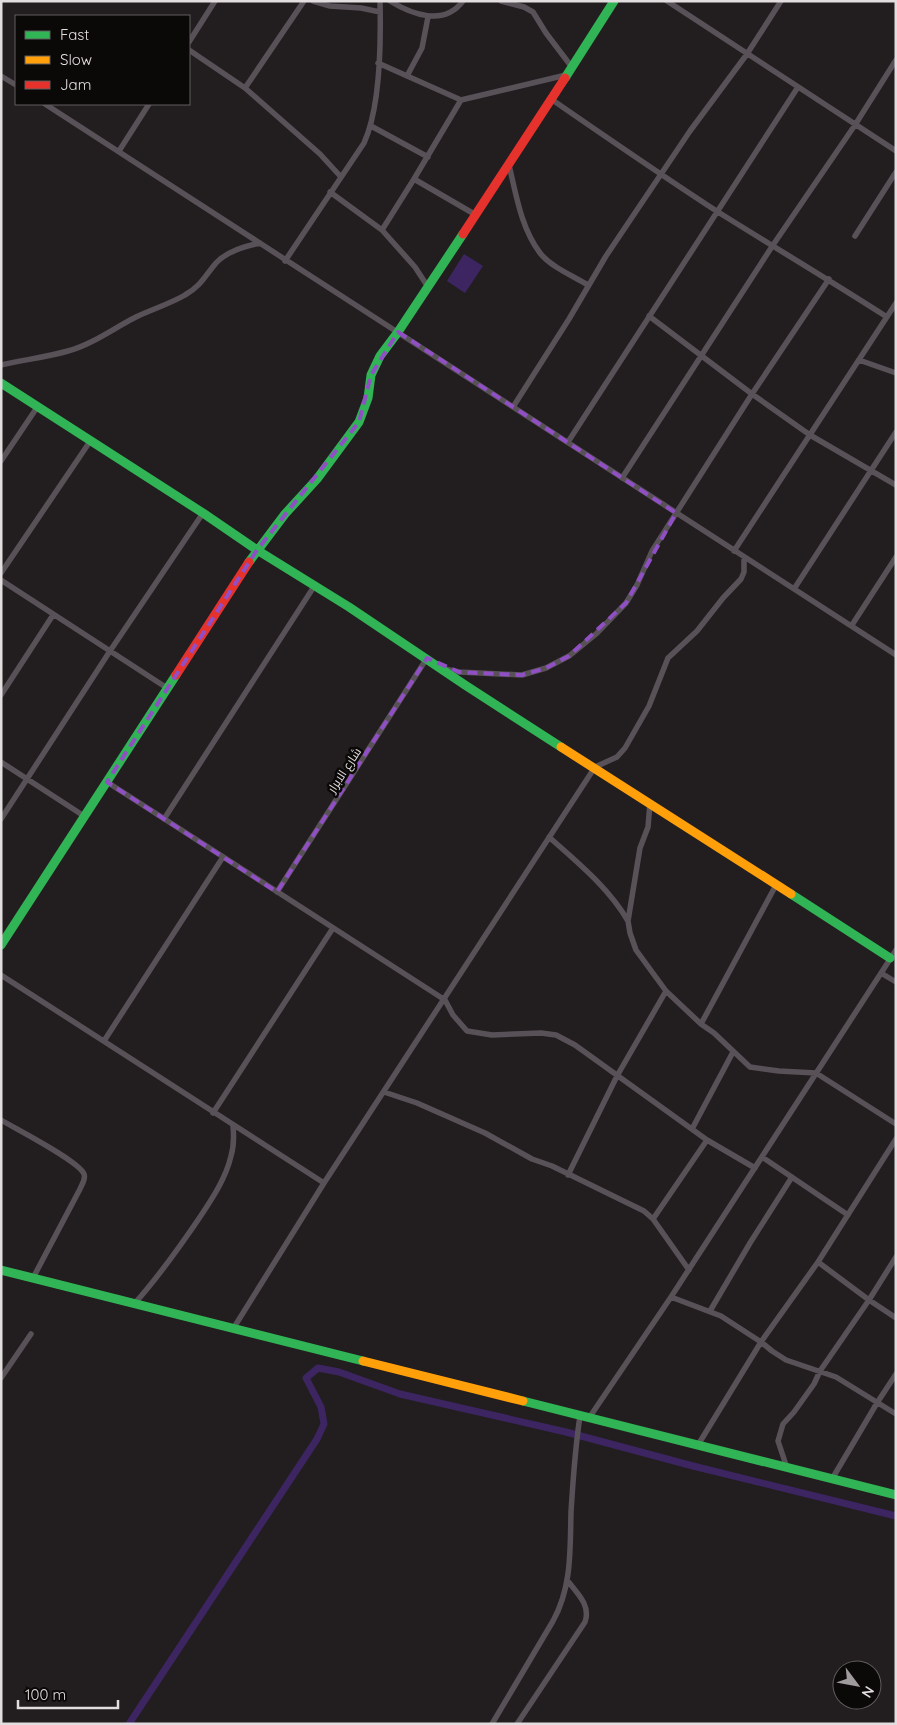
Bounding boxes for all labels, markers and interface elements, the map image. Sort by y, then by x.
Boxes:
legend [15,15,190,105]
text: Fast [60,25,89,44]
text: Slow [60,50,92,69]
text: Jam [60,75,91,94]
street label: شارع الابرار [323,745,365,797]
north arrow [832,1660,882,1710]
scale bar [18,1678,118,1710]
text: N [858,1683,878,1701]
text: 100 m [25,1685,66,1704]

